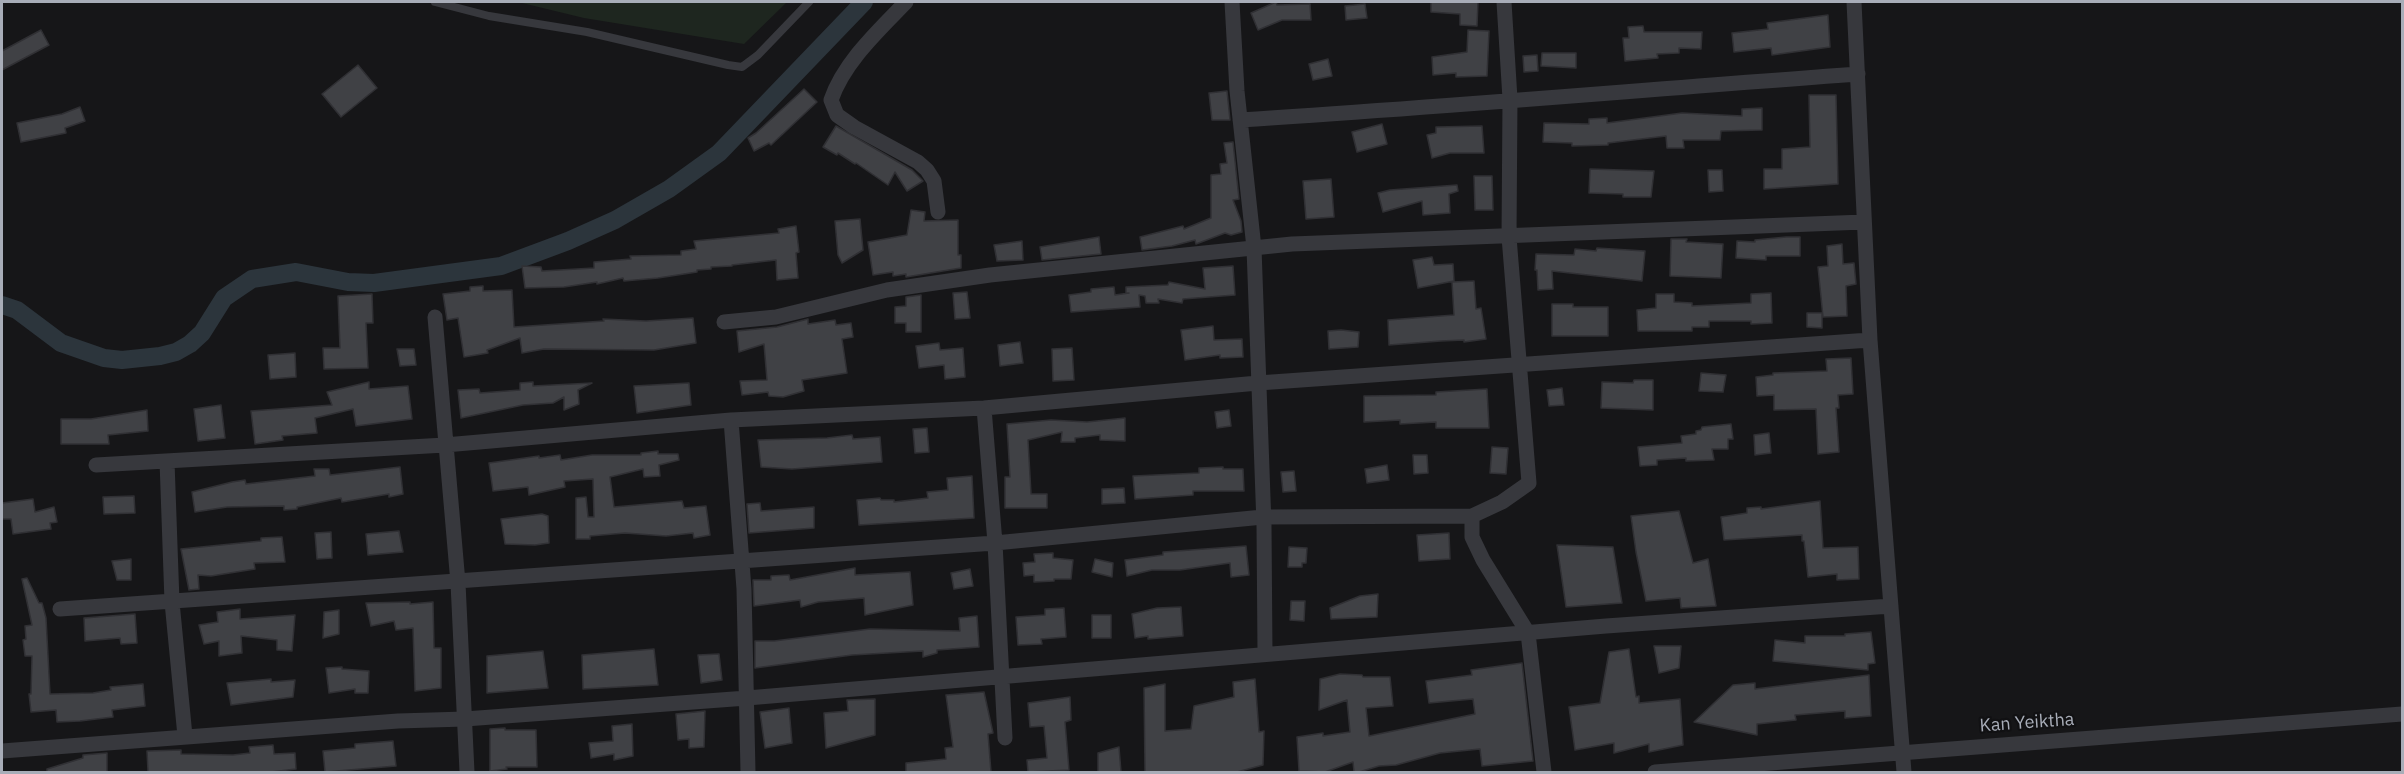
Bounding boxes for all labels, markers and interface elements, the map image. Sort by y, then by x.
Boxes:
street label: Kan Yeiktha [1979,709,2075,737]

